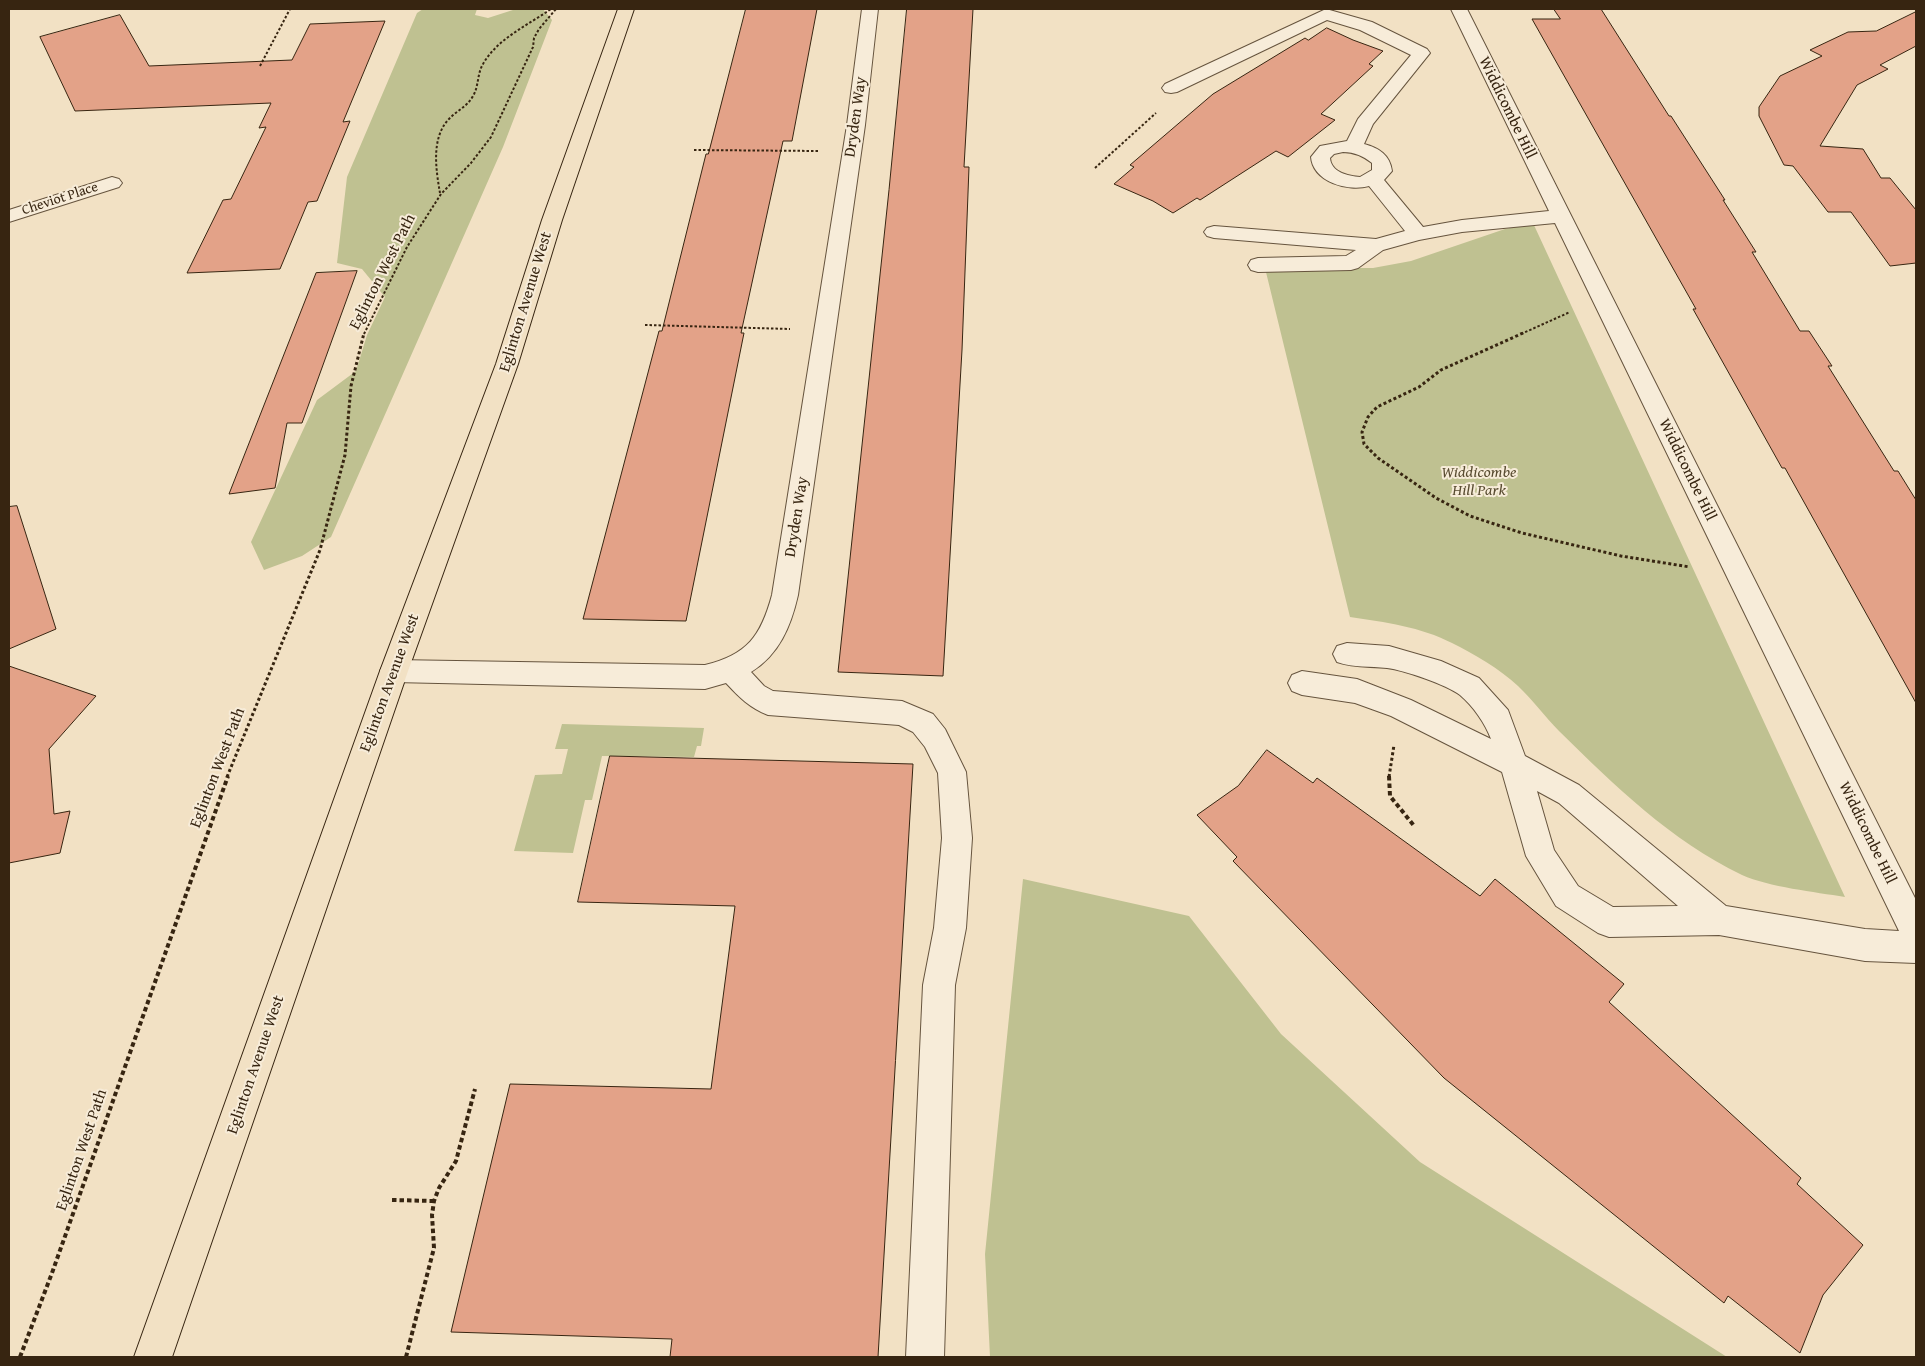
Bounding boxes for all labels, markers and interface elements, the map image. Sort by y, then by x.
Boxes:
street label: Widdicombe Hill [1474,54,1540,162]
street label: Dryden Way [841,75,871,159]
street label: Cheviot Place [20,179,100,219]
street label: Eglinton West Path [346,211,420,333]
street label: Eglinton Avenue West [496,230,556,374]
street label: Widdicombe Hill [1654,416,1720,524]
park label: Widdicombe Hill Park [1441,463,1517,501]
street label: Dryden Way [781,475,813,559]
street label: Eglinton Avenue West [356,611,424,755]
street label: Eglinton West Path [186,705,250,831]
street label: Widdicombe Hill [1834,779,1900,887]
street label: Eglinton Avenue West [223,993,289,1137]
street label: Eglinton West Path [52,1087,112,1213]

